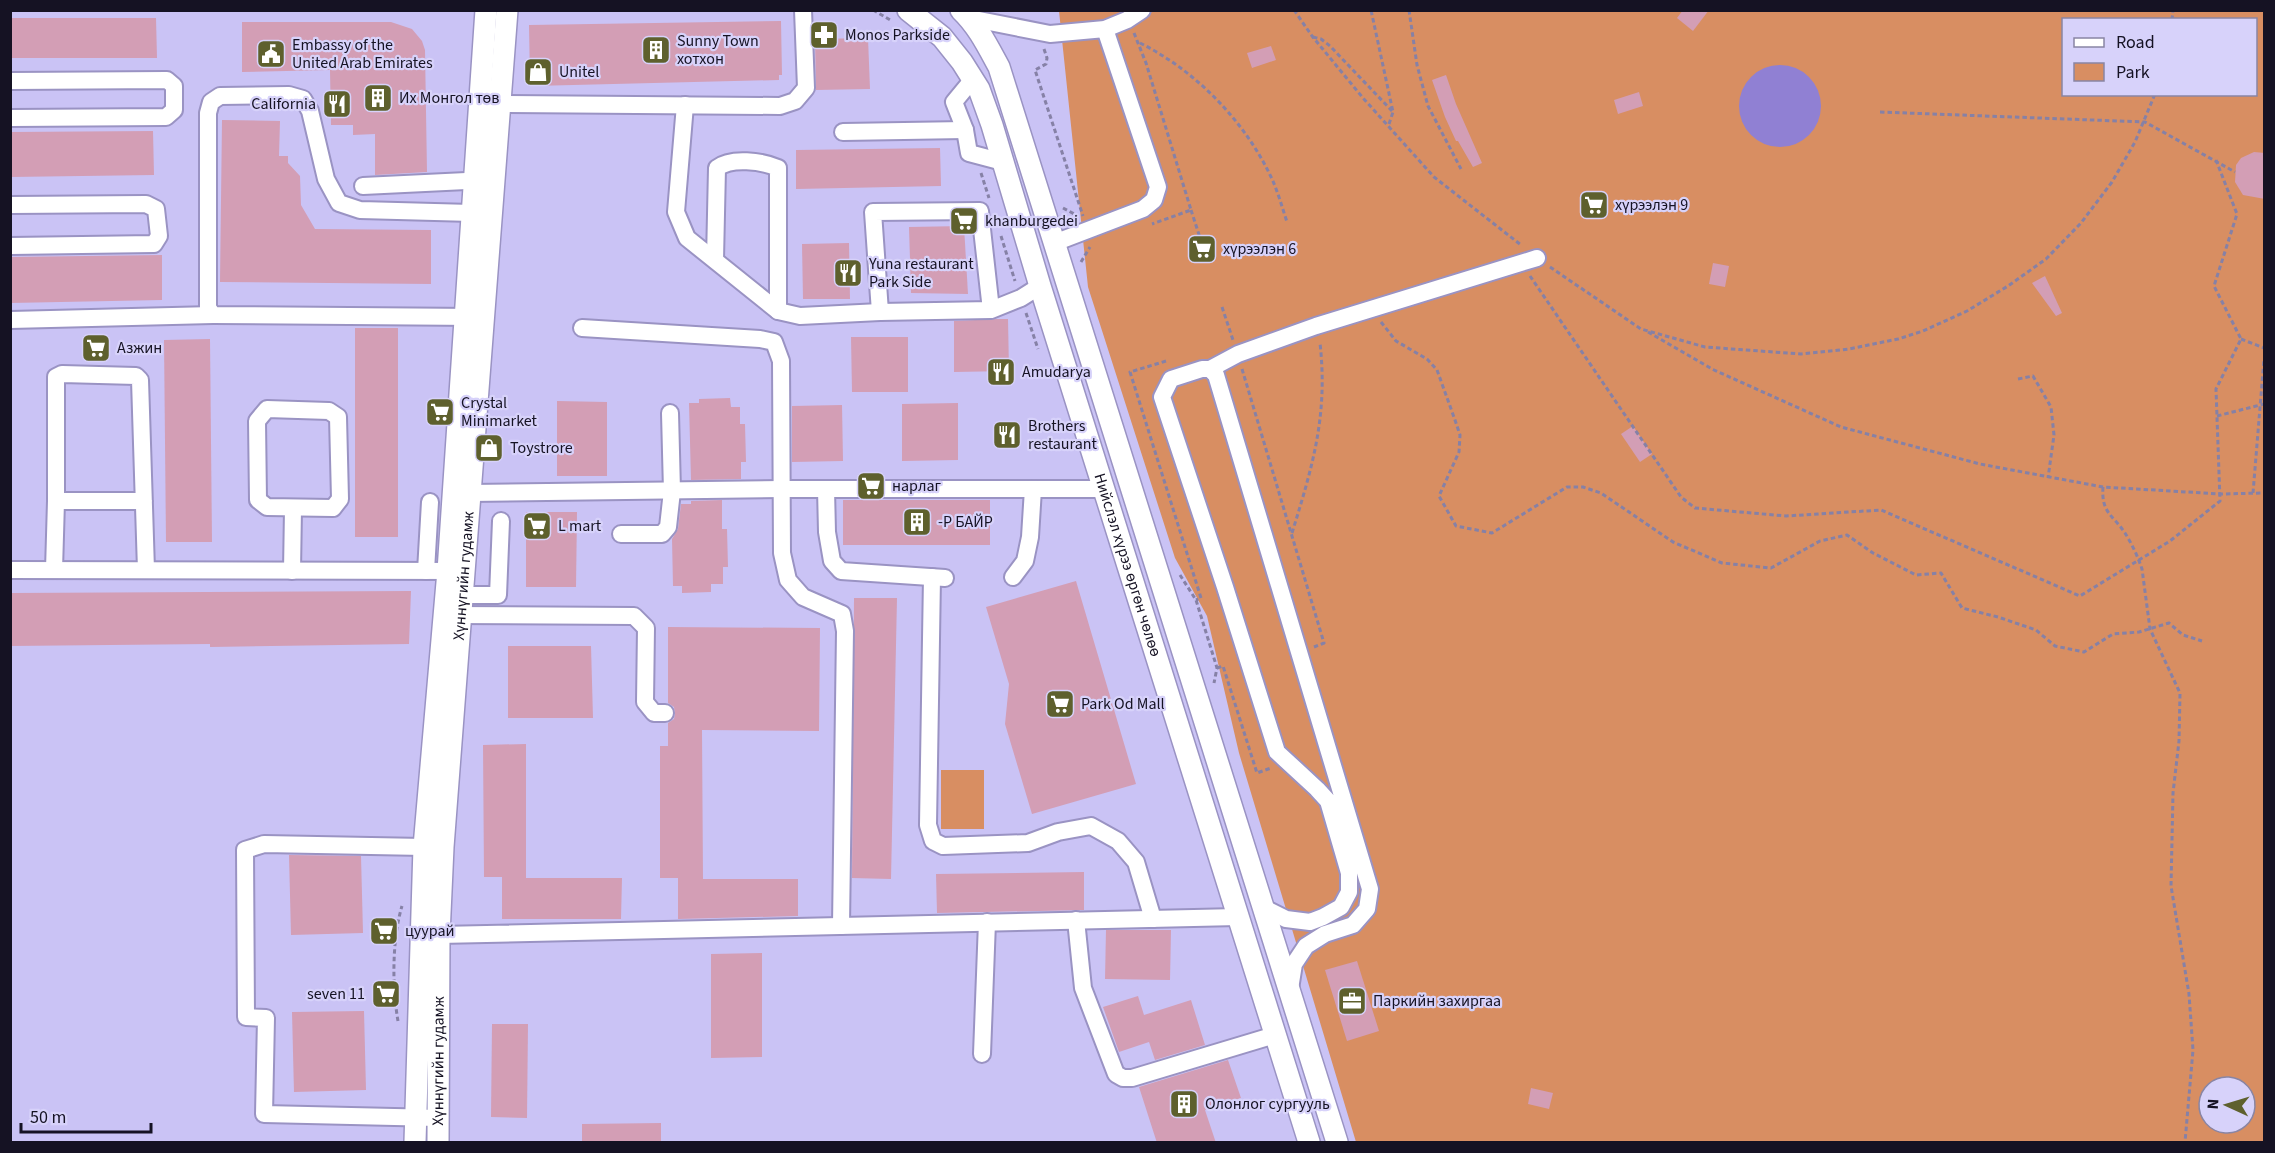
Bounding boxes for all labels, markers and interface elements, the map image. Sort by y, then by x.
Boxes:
legend [2062,18,2257,96]
pharmacy icon: Monos Parkside [808,19,840,51]
place label: Monos Parkside [845,24,950,46]
place label: Sunny Town хотхон [677,30,759,70]
text: Road [2116,30,2155,55]
place label: Embassy of the United Arab Emirates [292,34,433,74]
building icon: Sunny Town хотхон [640,34,672,66]
public building icon: Embassy of the United Arab Emirates [255,38,287,70]
shop icon: Unitel [522,56,554,88]
text: Park [2116,60,2150,85]
place label: Unitel [559,61,599,83]
building icon: Их Монгол төв [362,82,394,114]
place label: Их Монгол төв [399,87,499,109]
restaurant icon: California [321,88,353,120]
place label: California [251,93,316,115]
supermarket icon: хүрээлэн 9 [1578,189,1610,221]
place label: хүрээлэн 9 [1615,194,1688,216]
supermarket icon: khanburgedei [948,205,980,237]
place label: khanburgedei [985,210,1078,232]
supermarket icon: хүрээлэн 6 [1186,233,1218,265]
place label: хүрээлэн 6 [1223,238,1296,260]
place label: Yuna restaurant Park Side [868,253,974,293]
restaurant icon: Yuna restaurant Park Side [832,257,864,289]
supermarket icon: Азжин [80,332,112,364]
place label: Азжин [117,337,162,359]
restaurant icon: Amudarya [985,356,1017,388]
place label: Amudarya [1022,361,1091,383]
place label: Crystal Minimarket [461,392,538,432]
supermarket icon: Crystal Minimarket [424,396,456,428]
place label: Brothers restaurant [1028,415,1098,455]
restaurant icon: Brothers restaurant [991,419,1023,451]
shop icon: Toystrore [473,432,505,464]
place label: Toystrore [510,437,573,459]
supermarket icon: нарлаг [855,470,887,502]
street label: Нийслэл хүрээ өргөн чөлөө [1088,470,1167,659]
place label: нарлаг [892,475,941,497]
building icon: -Р БАЙР [901,506,933,538]
supermarket icon: L mart [521,510,553,542]
street label: Хүннүгийн гудамж [448,511,480,641]
place label: -Р БАЙР [938,511,993,533]
place label: L mart [558,515,602,537]
supermarket icon: Park Od Mall [1044,688,1076,720]
place label: Park Od Mall [1081,693,1165,715]
supermarket icon: цуурай [368,915,400,947]
place label: цуурай [405,920,455,942]
supermarket icon: seven 11 [370,978,402,1010]
place label: seven 11 [307,983,365,1005]
office icon: Паркийн захиргаа [1336,985,1368,1017]
place label: Паркийн захиргаа [1373,990,1501,1012]
street label: Хүннүгийн гудамж [427,996,450,1126]
north arrow [2197,1075,2257,1135]
building icon: Олонлог сургууль [1168,1088,1200,1120]
place label: Олонлог сургууль [1205,1093,1330,1115]
scale bar [21,1096,152,1134]
text: N [2202,1098,2224,1110]
text: 50 m [30,1105,66,1130]

